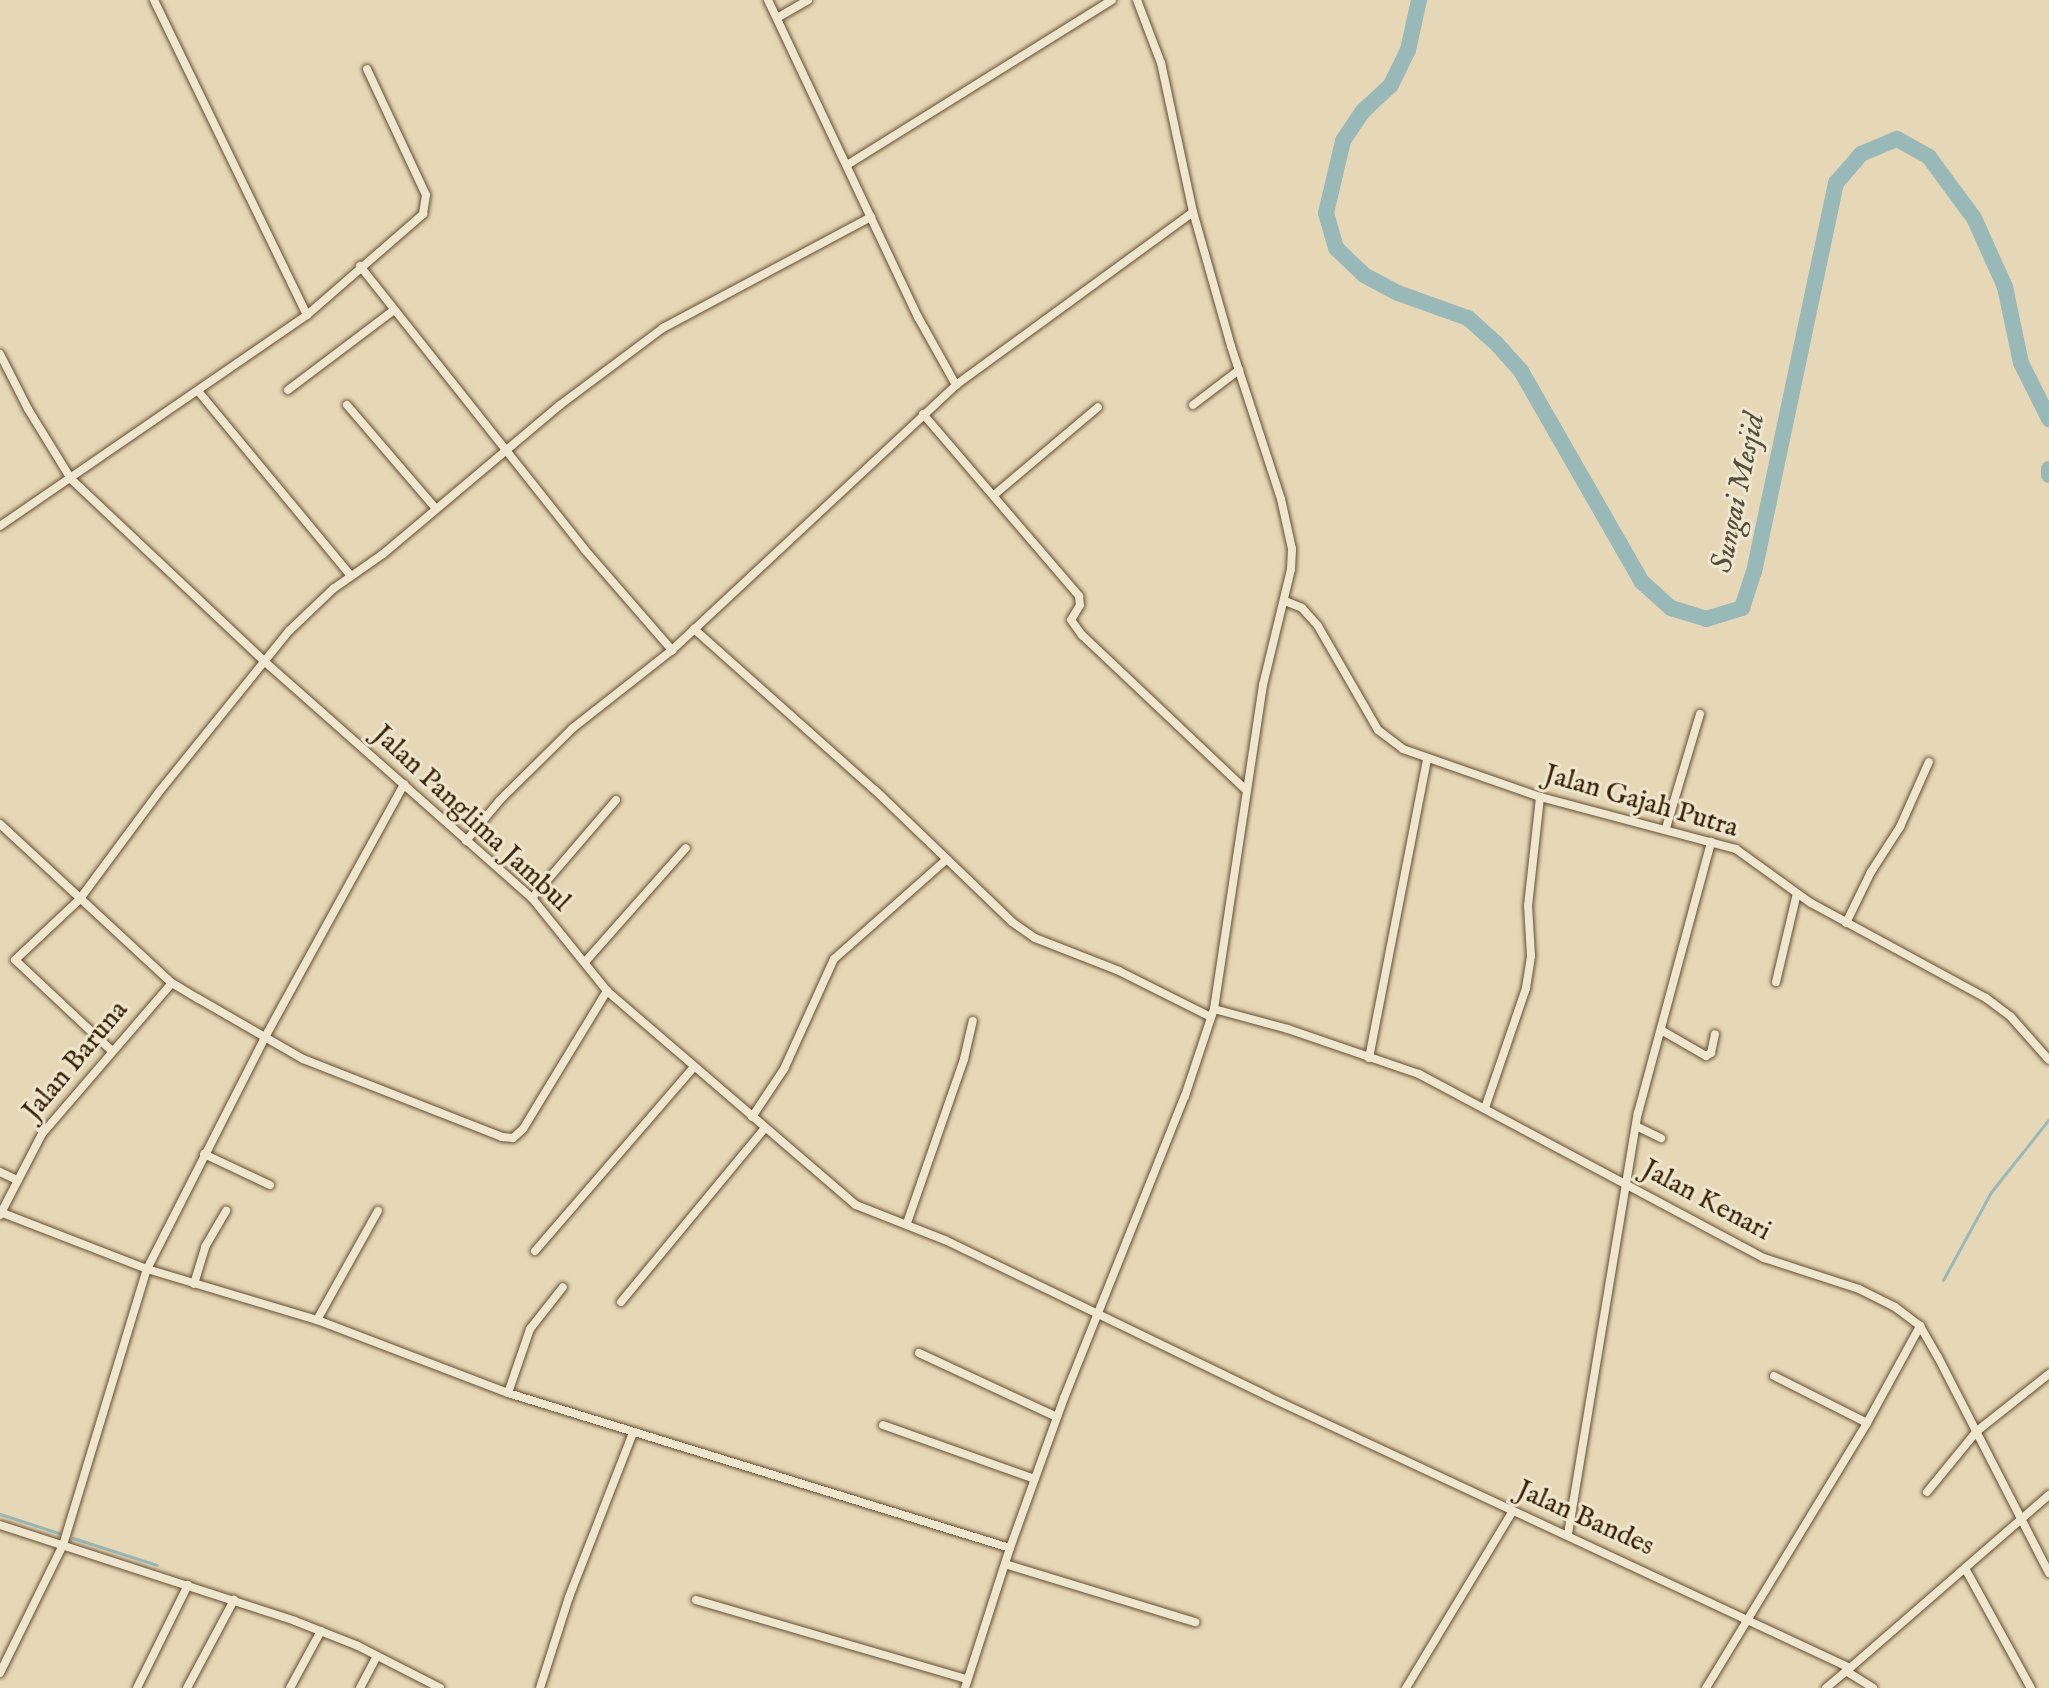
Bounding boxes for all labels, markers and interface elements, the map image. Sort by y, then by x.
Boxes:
water label: Sungai Mesjid [1705,410,1773,576]
street label: Jalan Panglima Jambul [365,719,577,919]
street label: Jalan Gajah Putra [1540,758,1742,846]
street label: Jalan Baruna [16,994,136,1128]
street label: Jalan Kenari [1636,1153,1776,1249]
street label: Jalan Bandes [1511,1474,1659,1564]

